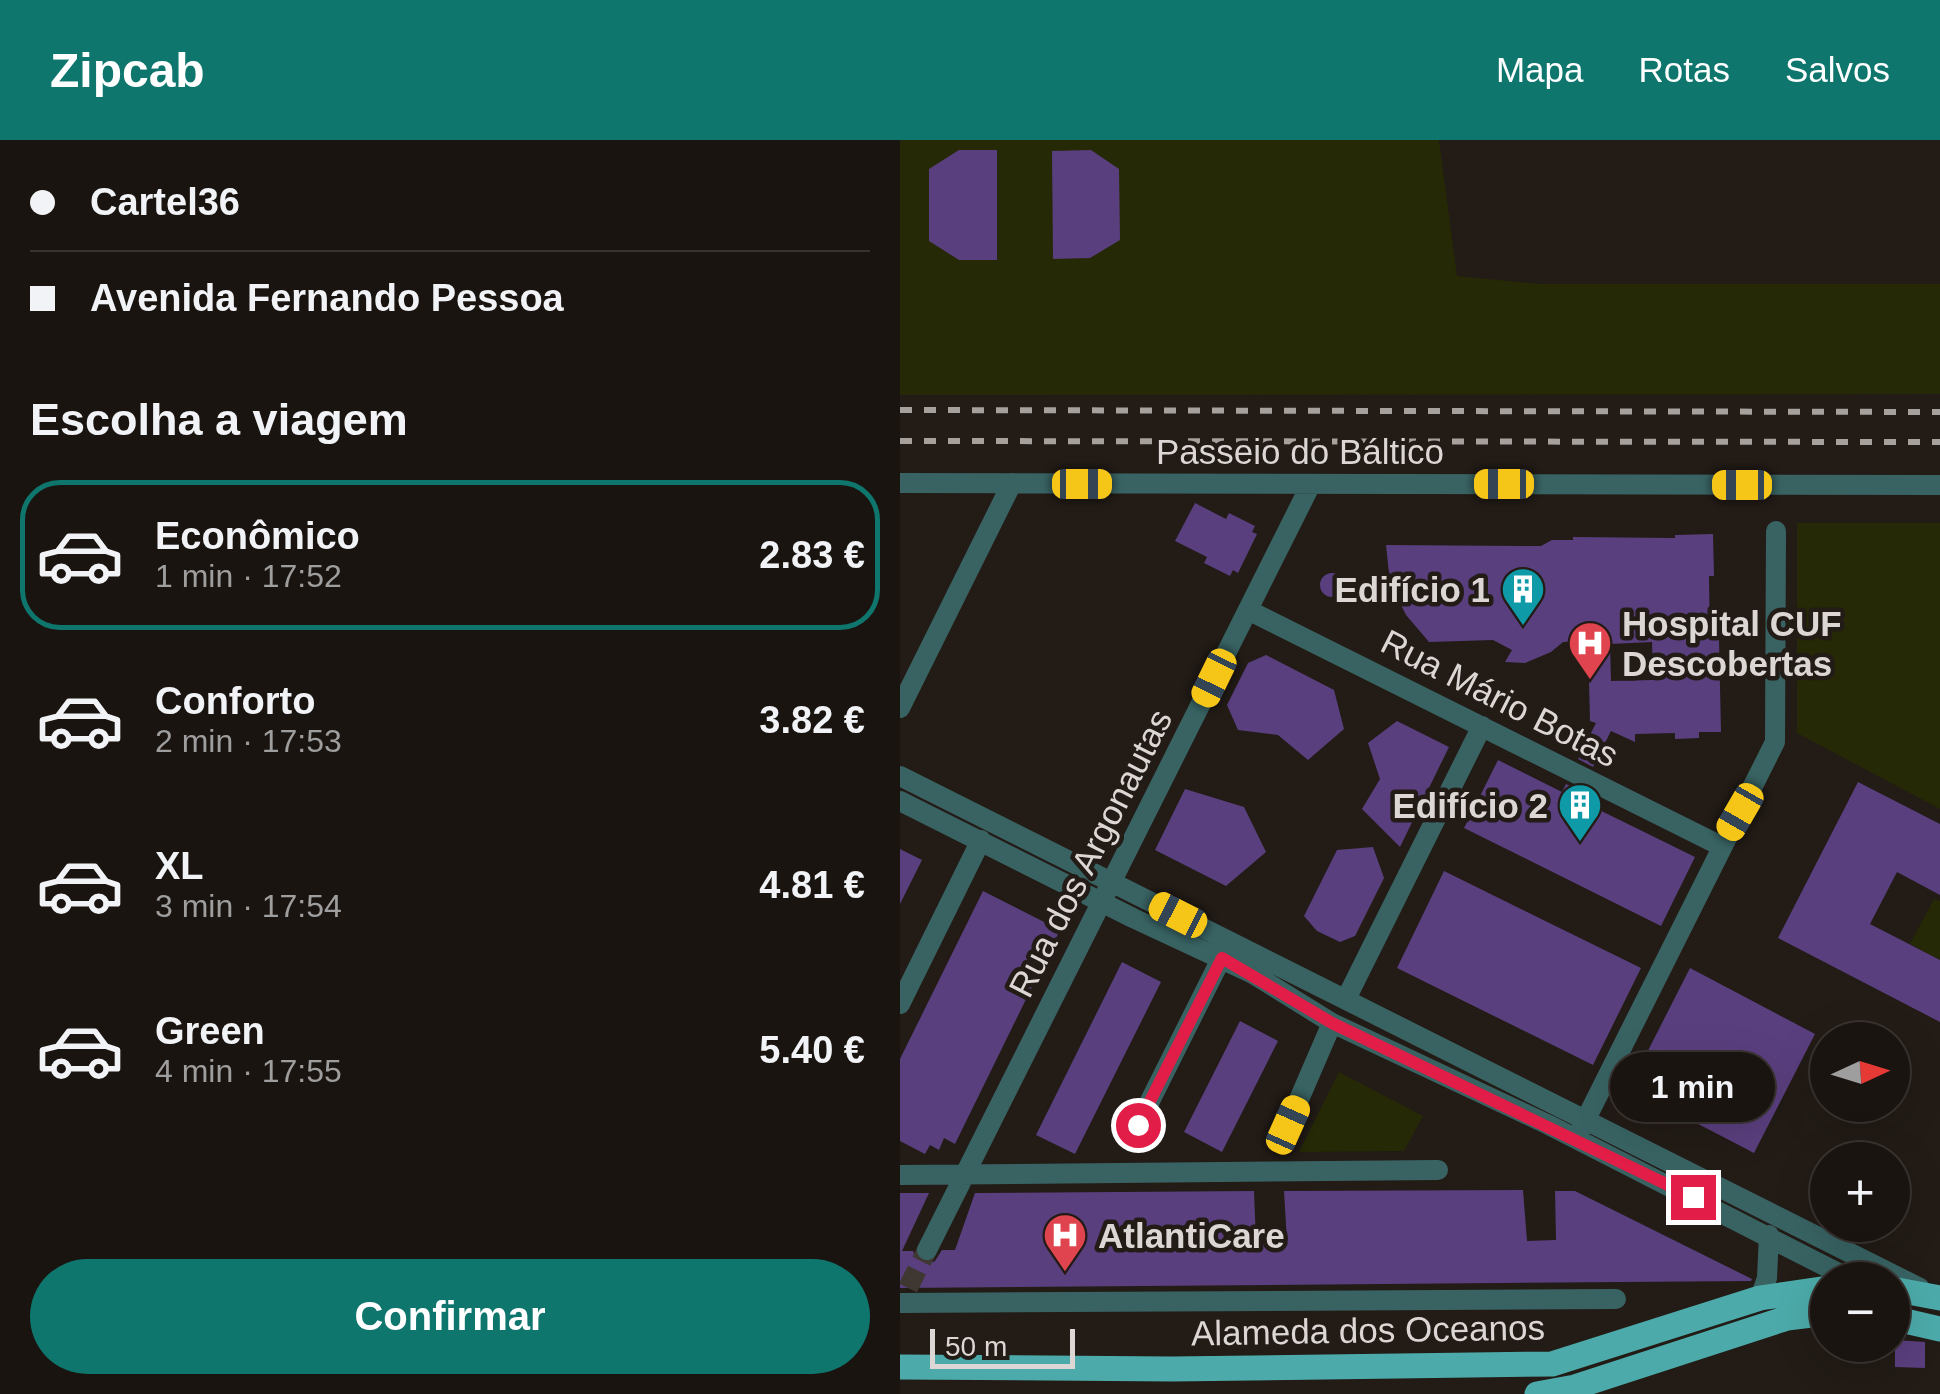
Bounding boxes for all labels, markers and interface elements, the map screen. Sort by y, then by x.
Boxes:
text: Zipcab [50,44,205,97]
text: Mapa [1496,50,1584,89]
text: Rotas [1639,50,1730,89]
text: Salvos [1785,50,1890,89]
text: Cartel36 [90,181,240,223]
text: Avenida Fernando Pessoa [90,277,564,319]
text: Escolha a viagem [30,394,408,445]
street label: Passeio do Báltico [1156,432,1444,471]
car [1052,469,1112,499]
car [1474,469,1534,499]
car [1712,470,1772,500]
icon: car [35,510,125,600]
text: Econômico [155,515,360,557]
text: 2.83 € [759,534,865,576]
text: 1 min · 17:52 [155,558,342,594]
building icon: Edifício 1 [1500,566,1546,627]
place label: Edifício 1 [1334,570,1490,609]
place label: Hospital CUF Descobertas [1622,604,1842,683]
hospital icon: Hospital CUF Descobertas [1567,620,1613,681]
street label: Rua Mário Botas [1375,621,1625,775]
car [1187,644,1241,712]
icon: car [35,675,125,765]
text: Conforto [155,680,315,722]
text: 3.82 € [759,699,865,741]
street label: Rua dos Argonautas [1001,703,1179,1003]
text: 2 min · 17:53 [155,723,342,759]
car [1712,779,1768,845]
building icon: Edifício 2 [1557,782,1603,843]
place label: Edifício 2 [1392,786,1548,825]
icon: car [35,840,125,930]
text: XL [155,845,204,887]
text: 4.81 € [759,864,865,906]
text: 3 min · 17:54 [155,888,342,924]
car [1144,888,1212,942]
icon: car [35,1005,125,1095]
text: Green [155,1010,265,1052]
north arrow [1810,1022,1910,1122]
map controls [1810,1022,1910,1362]
text: 5.40 € [759,1029,865,1071]
callout: 1 min [1610,1052,1776,1122]
text: 4 min · 17:55 [155,1053,342,1089]
text: 1 min [1651,1069,1734,1105]
car [1262,1091,1314,1159]
route start [1116,1103,1161,1148]
button: + [1810,1142,1910,1242]
route end [1671,1175,1716,1220]
hospital icon: AtlantiCare [1042,1212,1088,1273]
place label: AtlantiCare [1098,1216,1285,1255]
button: Confirmar [30,1259,870,1374]
button: − [1810,1262,1910,1362]
street label: Alameda dos Oceanos [1191,1307,1545,1353]
scale bar [930,1324,1075,1368]
text: 50 m [945,1331,1007,1362]

